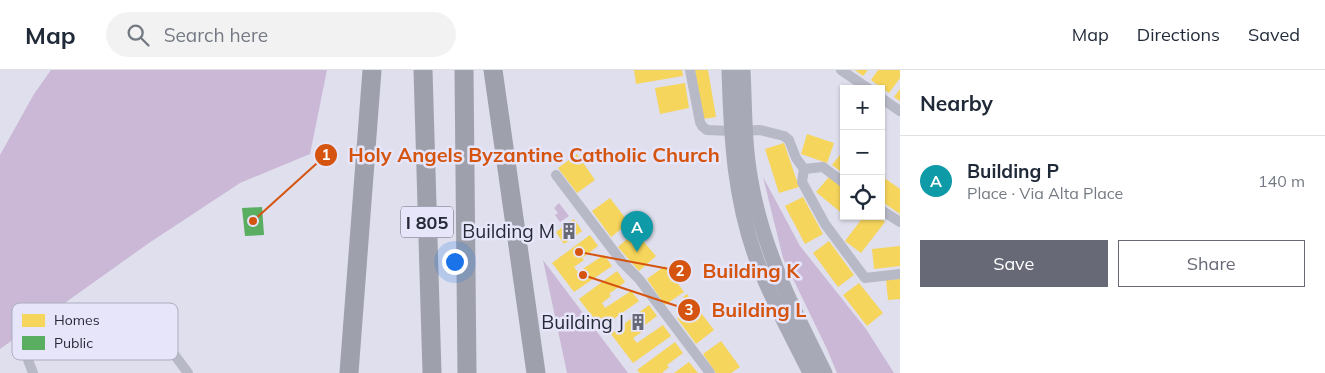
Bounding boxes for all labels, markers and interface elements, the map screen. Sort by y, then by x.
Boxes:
search box [106,12,456,57]
text: Map [25,20,76,50]
icon: search [124,21,152,49]
text: Search here [164,23,268,47]
text: Map [1072,23,1109,46]
text: Directions [1137,23,1220,46]
text: Saved [1248,23,1300,46]
map controls [840,85,885,220]
button: + [840,85,885,130]
text: Nearby [920,90,993,116]
button: − [840,130,885,175]
callout: Holy Angels Byzantine Catholic Church [313,137,730,172]
text: Holy Angels Byzantine Catholic Church [348,142,720,167]
text: 1 [321,145,331,164]
text: Building P [967,159,1059,183]
text: A [930,171,942,191]
text: 140 m [1258,171,1305,191]
button: locate [840,175,885,220]
text: Place · Via Alta Place [967,183,1123,203]
road number: I 805 [401,206,453,238]
pin: A [621,211,653,252]
place label: Building M [462,219,555,243]
building icon: Building M [559,221,579,241]
button: Save [920,240,1108,287]
button: Share [1118,240,1305,287]
your location [442,249,468,275]
callout: Building K [668,254,810,289]
text: Building K [702,258,800,283]
text: 2 [675,261,685,280]
callout: Building L [677,292,816,327]
text: Building L [712,297,806,322]
text: 3 [684,300,694,319]
legend [12,303,178,360]
place label: Building J [541,310,624,334]
text: Homes [54,311,100,329]
building icon: Building J [628,312,648,332]
text: Public [54,334,93,352]

